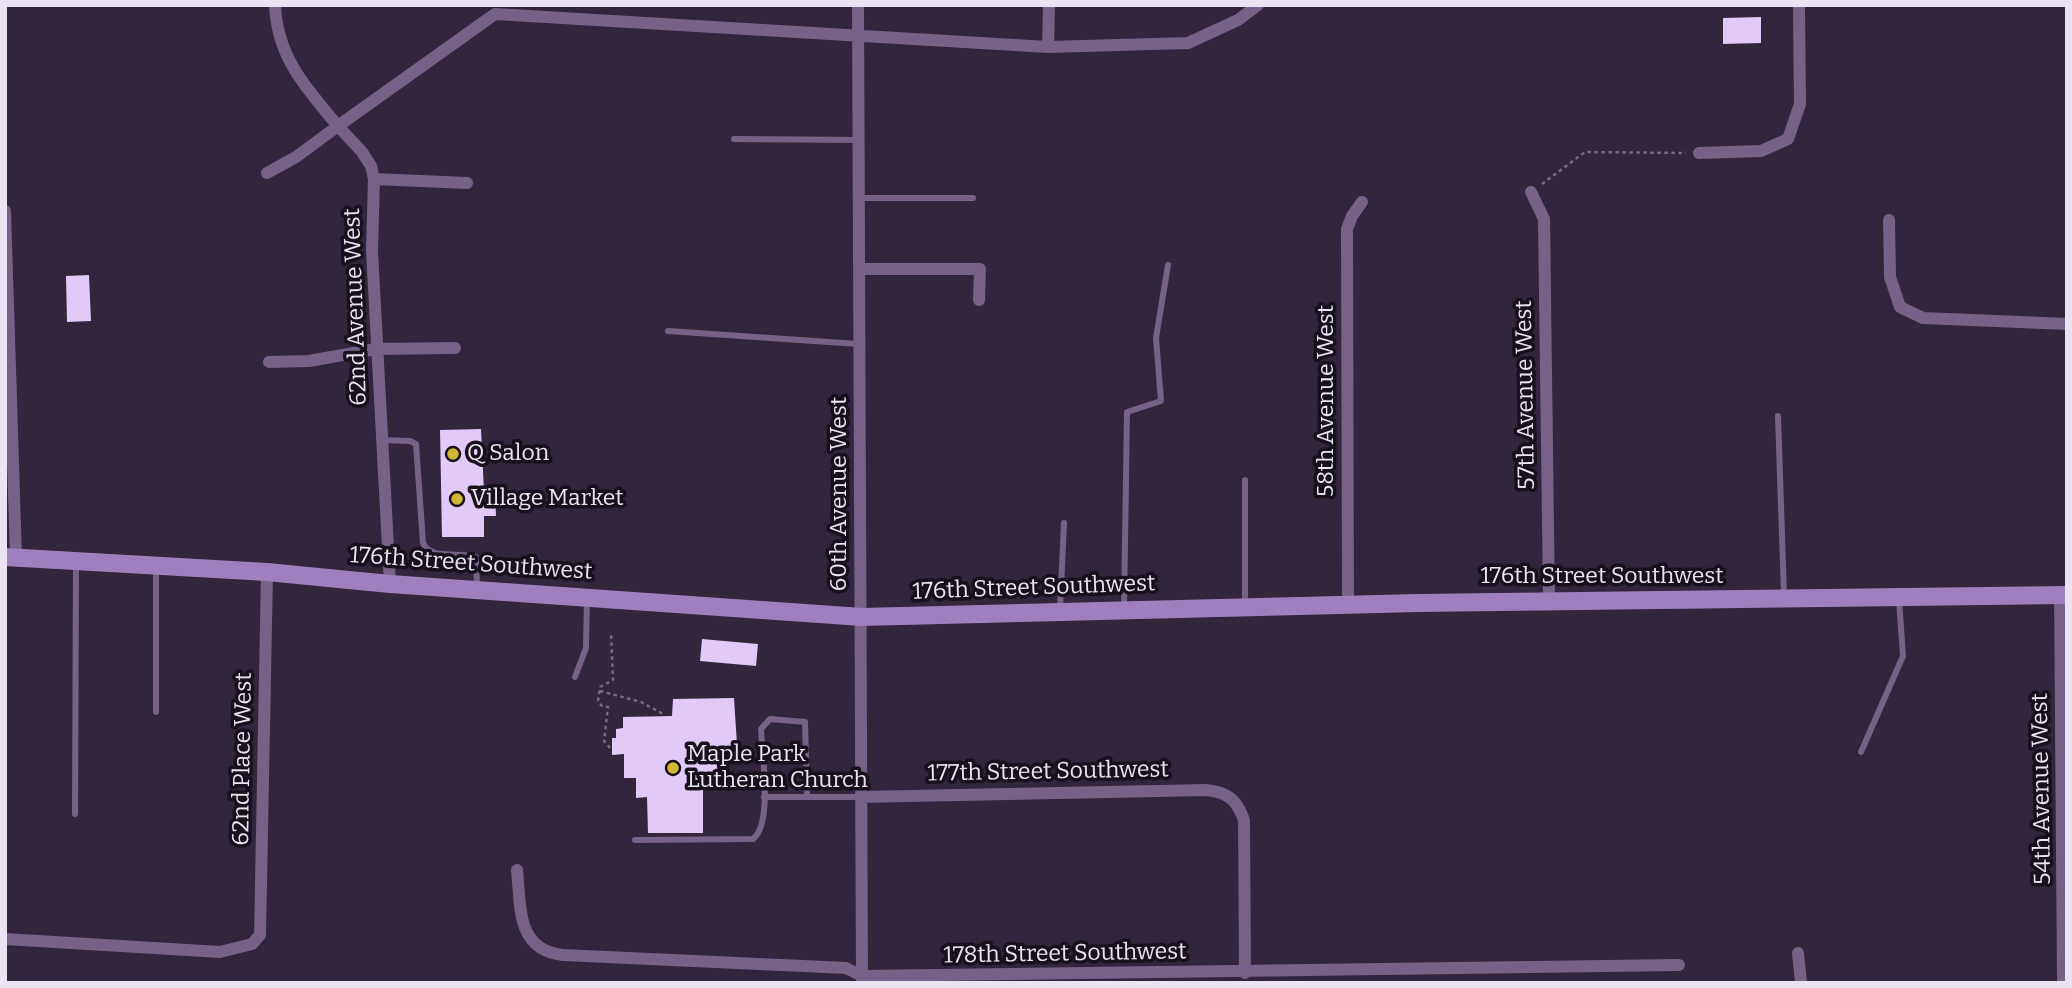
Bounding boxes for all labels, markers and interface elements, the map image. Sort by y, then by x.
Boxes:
street label: 62nd Avenue West [339,208,373,406]
street label: 57th Avenue West [1511,300,1541,490]
street label: 58th Avenue West [1313,305,1341,497]
street label: 60th Avenue West [826,397,854,591]
place label: Q Salon [467,440,549,468]
marker: Q Salon [445,446,461,462]
place label: Village Market [471,485,624,513]
marker: Village Market [449,491,465,507]
street label: 176th Street Southwest [349,542,593,586]
street label: 176th Street Southwest [1480,563,1724,591]
street label: 176th Street Southwest [912,570,1156,606]
street label: 62nd Place West [228,672,258,846]
street label: 54th Avenue West [2027,693,2057,885]
place label: Maple Park Lutheran Church [687,741,868,795]
street label: 177th Street Southwest [927,756,1169,788]
marker: Maple Park Lutheran Church [665,760,681,776]
street label: 178th Street Southwest [943,938,1187,970]

